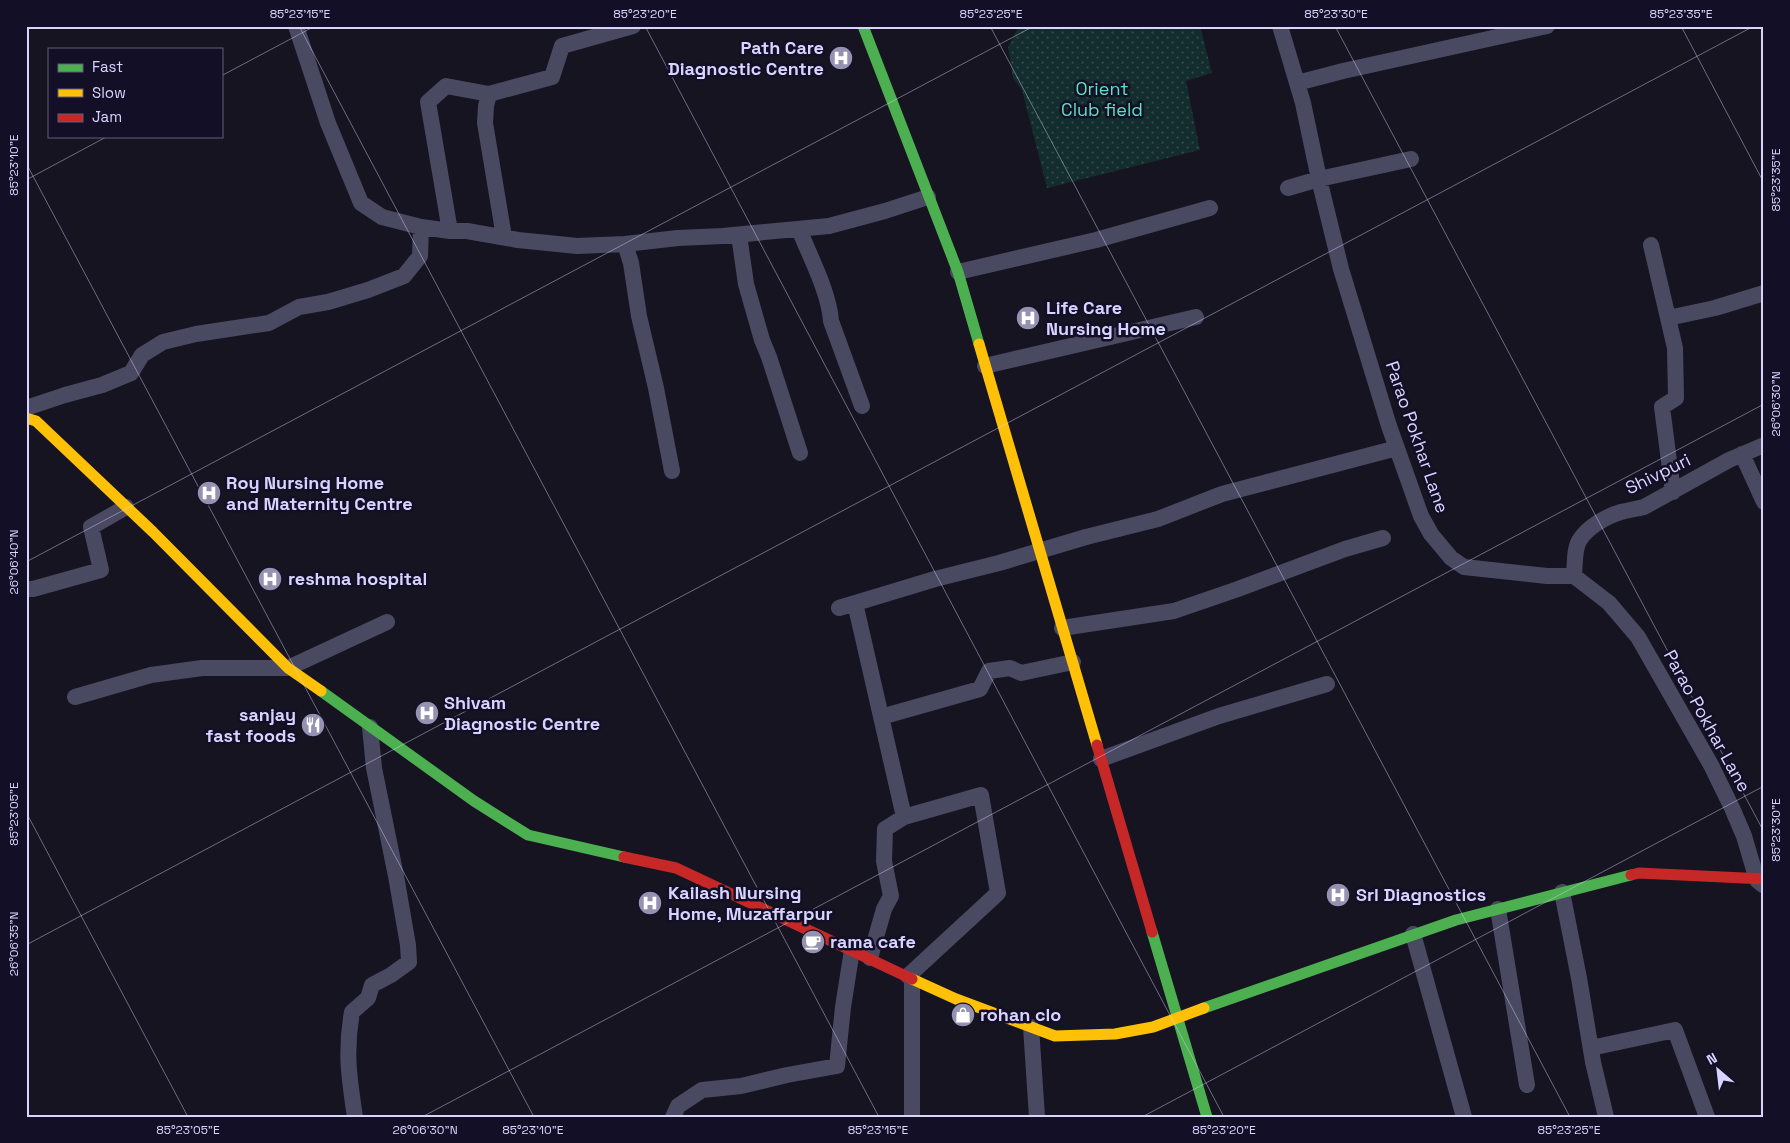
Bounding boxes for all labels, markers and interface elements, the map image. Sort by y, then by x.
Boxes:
text: 85°23'15"E [270,6,331,22]
text: 85°23'20"E [613,6,677,22]
text: 85°23'25"E [960,6,1023,22]
text: 85°23'30"E [1304,6,1368,22]
text: 85°23'35"E [1650,6,1713,22]
place label: Path Care Diagnostic Centre [668,36,824,80]
hospital icon: Path Care Diagnostic Centre [828,45,854,71]
legend [48,48,222,138]
text: Fast [92,57,123,76]
park label: Orient Club field [1061,77,1143,121]
text: Slow [92,83,126,102]
text: Jam [92,107,122,126]
text: 85°23'10"E [6,134,22,196]
text: 85°23'35"E [1768,148,1784,211]
place label: Life Care Nursing Home [1046,296,1166,340]
hospital icon: Life Care Nursing Home [1015,305,1041,331]
street label: Parao Pokhar Lane [1381,358,1454,516]
text: 26°06'30"N [1768,371,1784,437]
street label: Shivpuri [1621,448,1694,499]
place label: Roy Nursing Home and Maternity Centre [226,471,413,515]
hospital icon: Roy Nursing Home and Maternity Centre [196,480,222,506]
text: 26°06'40"N [6,530,22,594]
hospital icon: reshma hospital [257,566,283,592]
place label: reshma hospital [288,567,427,590]
street label: Parao Pokhar Lane [1659,646,1756,796]
place label: Shivam Diagnostic Centre [444,691,600,735]
hospital icon: Shivam Diagnostic Centre [414,700,440,726]
place label: sanjay fast foods [205,703,296,747]
restaurant icon: sanjay fast foods [300,712,326,738]
text: 85°23'05"E [6,782,22,846]
text: 85°23'30"E [1768,798,1784,862]
place label: Kailash Nursing Home, Muzaffarpur [668,881,833,925]
hospital icon: Srl Diagnostics [1325,882,1351,908]
place label: Srl Diagnostics [1356,883,1486,906]
hospital icon: Kailash Nursing Home, Muzaffarpur [637,890,663,916]
text: 26°06'35"N [6,912,22,976]
cafe icon: rama cafe [800,929,826,955]
place label: rama cafe [830,930,916,953]
shop icon: rohan clo [950,1002,976,1028]
place label: rohan clo [980,1003,1061,1026]
north arrow [1692,1046,1742,1096]
text: N [1704,1048,1720,1069]
text: 85°23'05"E [156,1122,220,1138]
text: 26°06'30"N [392,1122,458,1138]
text: 85°23'10"E [502,1122,564,1138]
text: 85°23'15"E [848,1122,909,1138]
text: 85°23'20"E [1192,1122,1256,1138]
text: 85°23'25"E [1538,1122,1601,1138]

